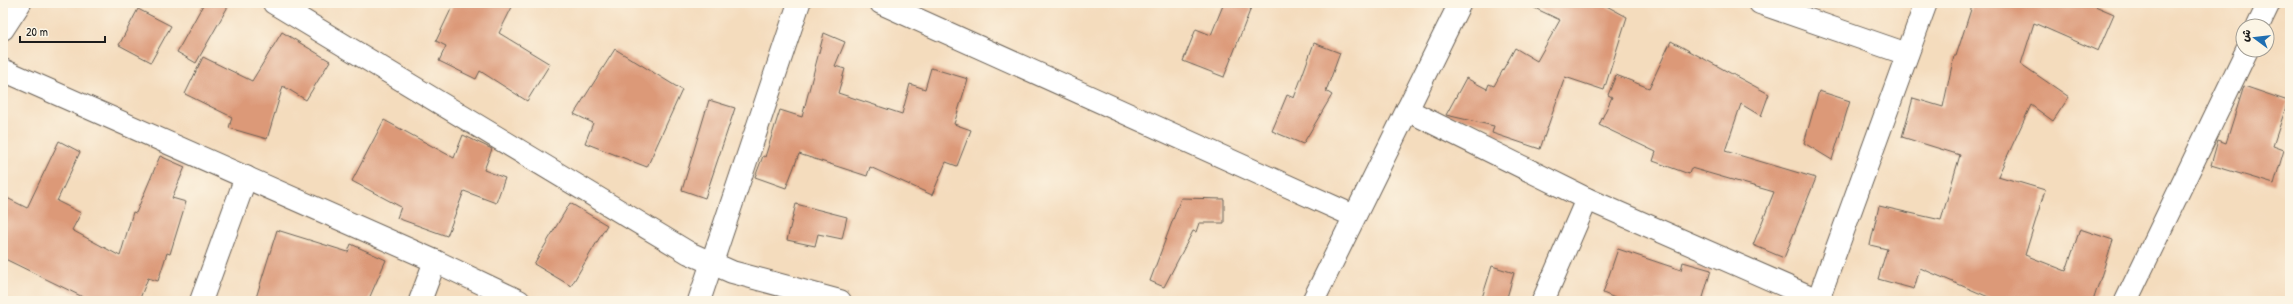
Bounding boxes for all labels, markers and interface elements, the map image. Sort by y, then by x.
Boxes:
scale bar [20,18,105,44]
north arrow [2235,18,2275,58]
text: 20 m [26,23,48,40]
text: ش [2237,28,2254,43]

